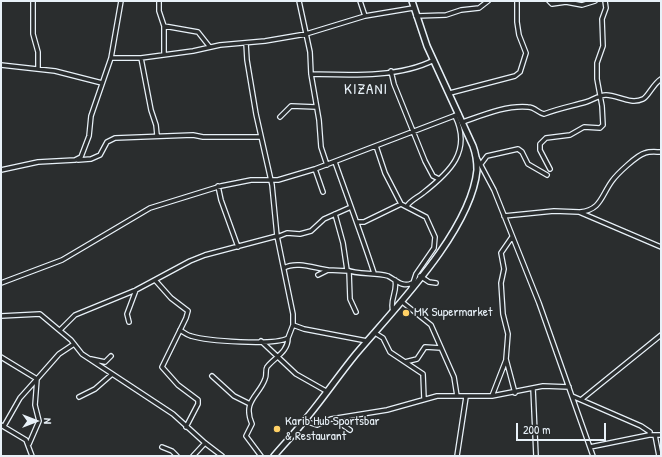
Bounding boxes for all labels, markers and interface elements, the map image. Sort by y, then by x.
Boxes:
district label: KIZANI [344,81,388,99]
place label: MK Supermarket [414,305,492,321]
marker: MK Supermarket [401,308,411,318]
north arrow [16,401,56,441]
place label: Karib Hub Sportsbar & Restaurant [285,414,379,445]
scale bar [518,415,608,441]
text: N [41,418,55,424]
text: 200 m [523,421,550,438]
marker: Karib Hub Sportsbar & Restaurant [272,424,282,434]

